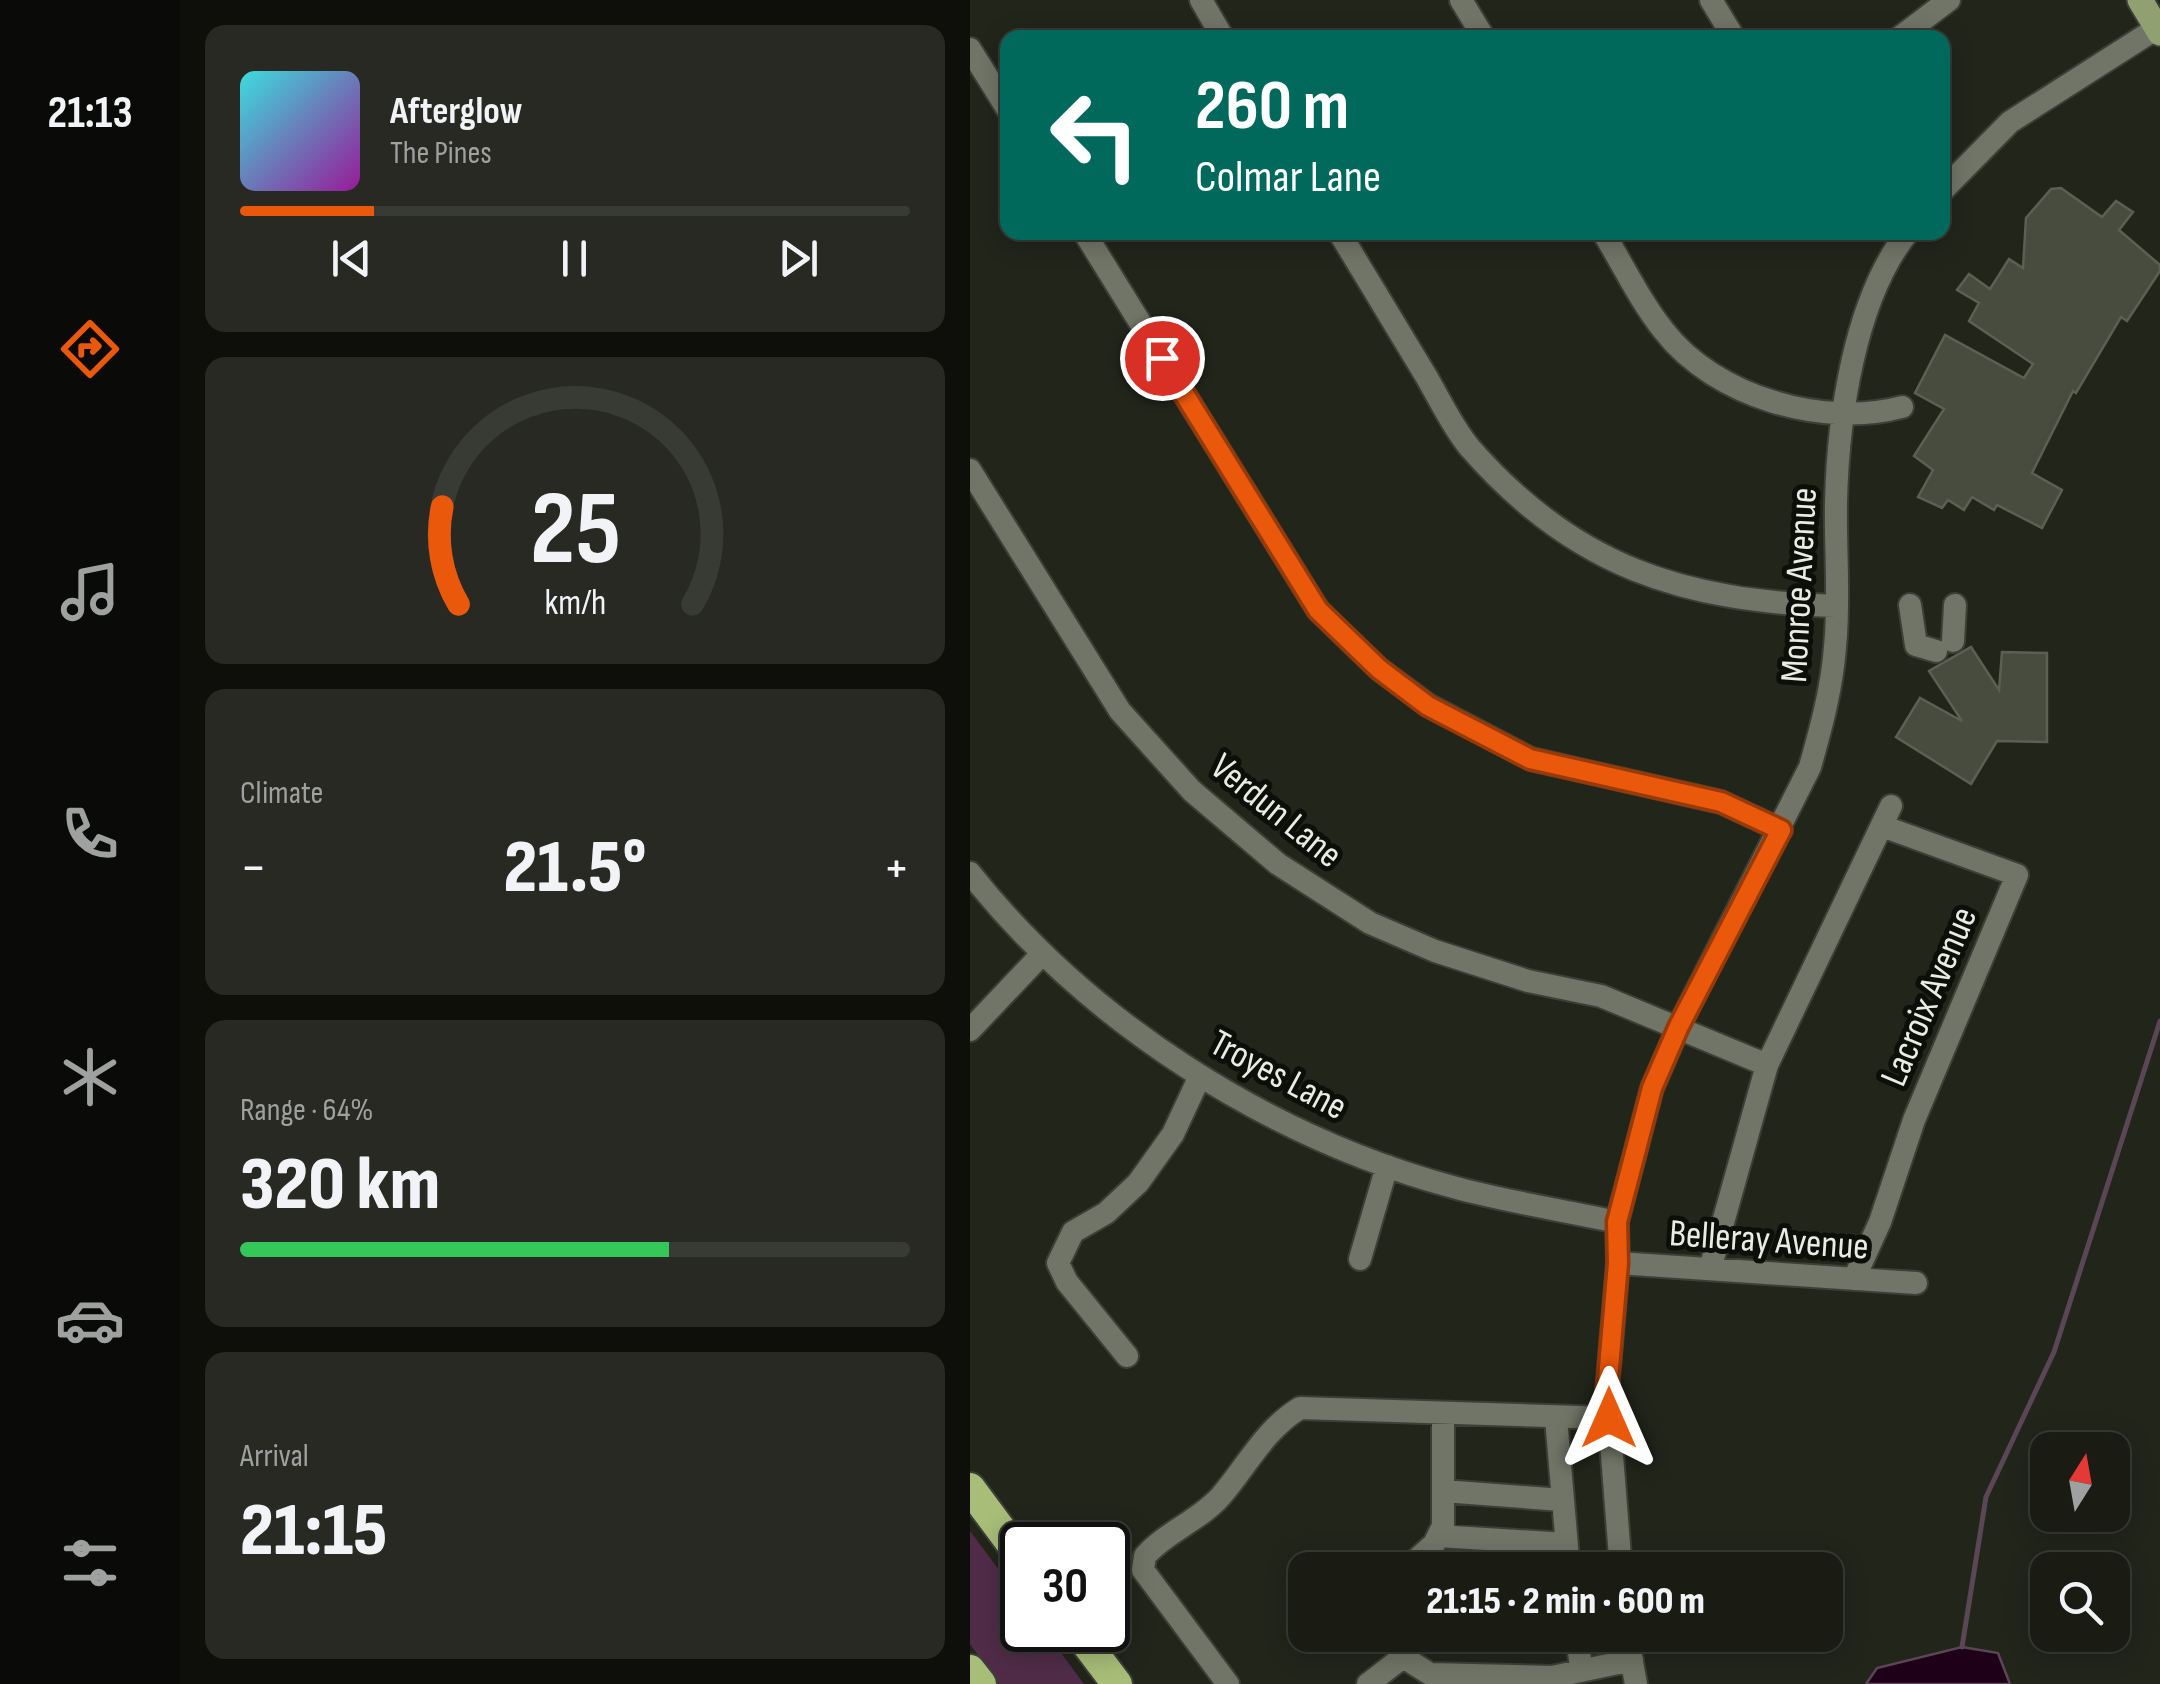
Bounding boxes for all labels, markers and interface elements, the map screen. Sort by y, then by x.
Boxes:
text: 260 m [1195,65,1349,149]
icon: left [1030,70,1160,200]
text: 21:13 [47,86,133,141]
text: Afterglow [390,89,523,134]
text: The Pines [390,134,492,173]
text: Colmar Lane [1195,150,1381,205]
icon: previous [324,231,379,286]
icon: pause [547,231,602,286]
icon: next [771,231,826,286]
icon: directions [55,314,125,384]
pin [1120,316,1205,401]
icon: arrive [1135,331,1190,386]
text: 25 [529,468,621,593]
street label: Monroe Avenue [1772,487,1827,684]
icon: music [55,557,125,627]
text: km/h [544,582,606,625]
street label: Verdun Lane [1201,745,1351,878]
text: Climate [240,774,323,813]
icon: phone [55,799,125,869]
text: 21.5° [504,823,646,914]
text: − [240,835,267,902]
text: + [883,835,910,902]
street label: Lacroix Avenue [1872,900,1987,1093]
street label: Troyes Lane [1202,1021,1354,1130]
icon: climate [55,1042,125,1112]
text: Range · 64% [240,1091,374,1130]
text: 320 km [240,1140,440,1231]
street label: Belleray Avenue [1668,1211,1870,1270]
icon: car [55,1285,125,1355]
position arrow [1557,1366,1661,1470]
north arrow [2030,1432,2130,1532]
map controls [2030,1432,2130,1652]
text: Arrival [240,1437,309,1476]
text: 21:15 [240,1486,388,1577]
speed limit sign: 30 [1000,1522,1130,1652]
icon: filters [55,1528,125,1598]
button: search [2030,1552,2130,1652]
text: 21:15 · 2 min · 600 m [1426,1579,1705,1624]

